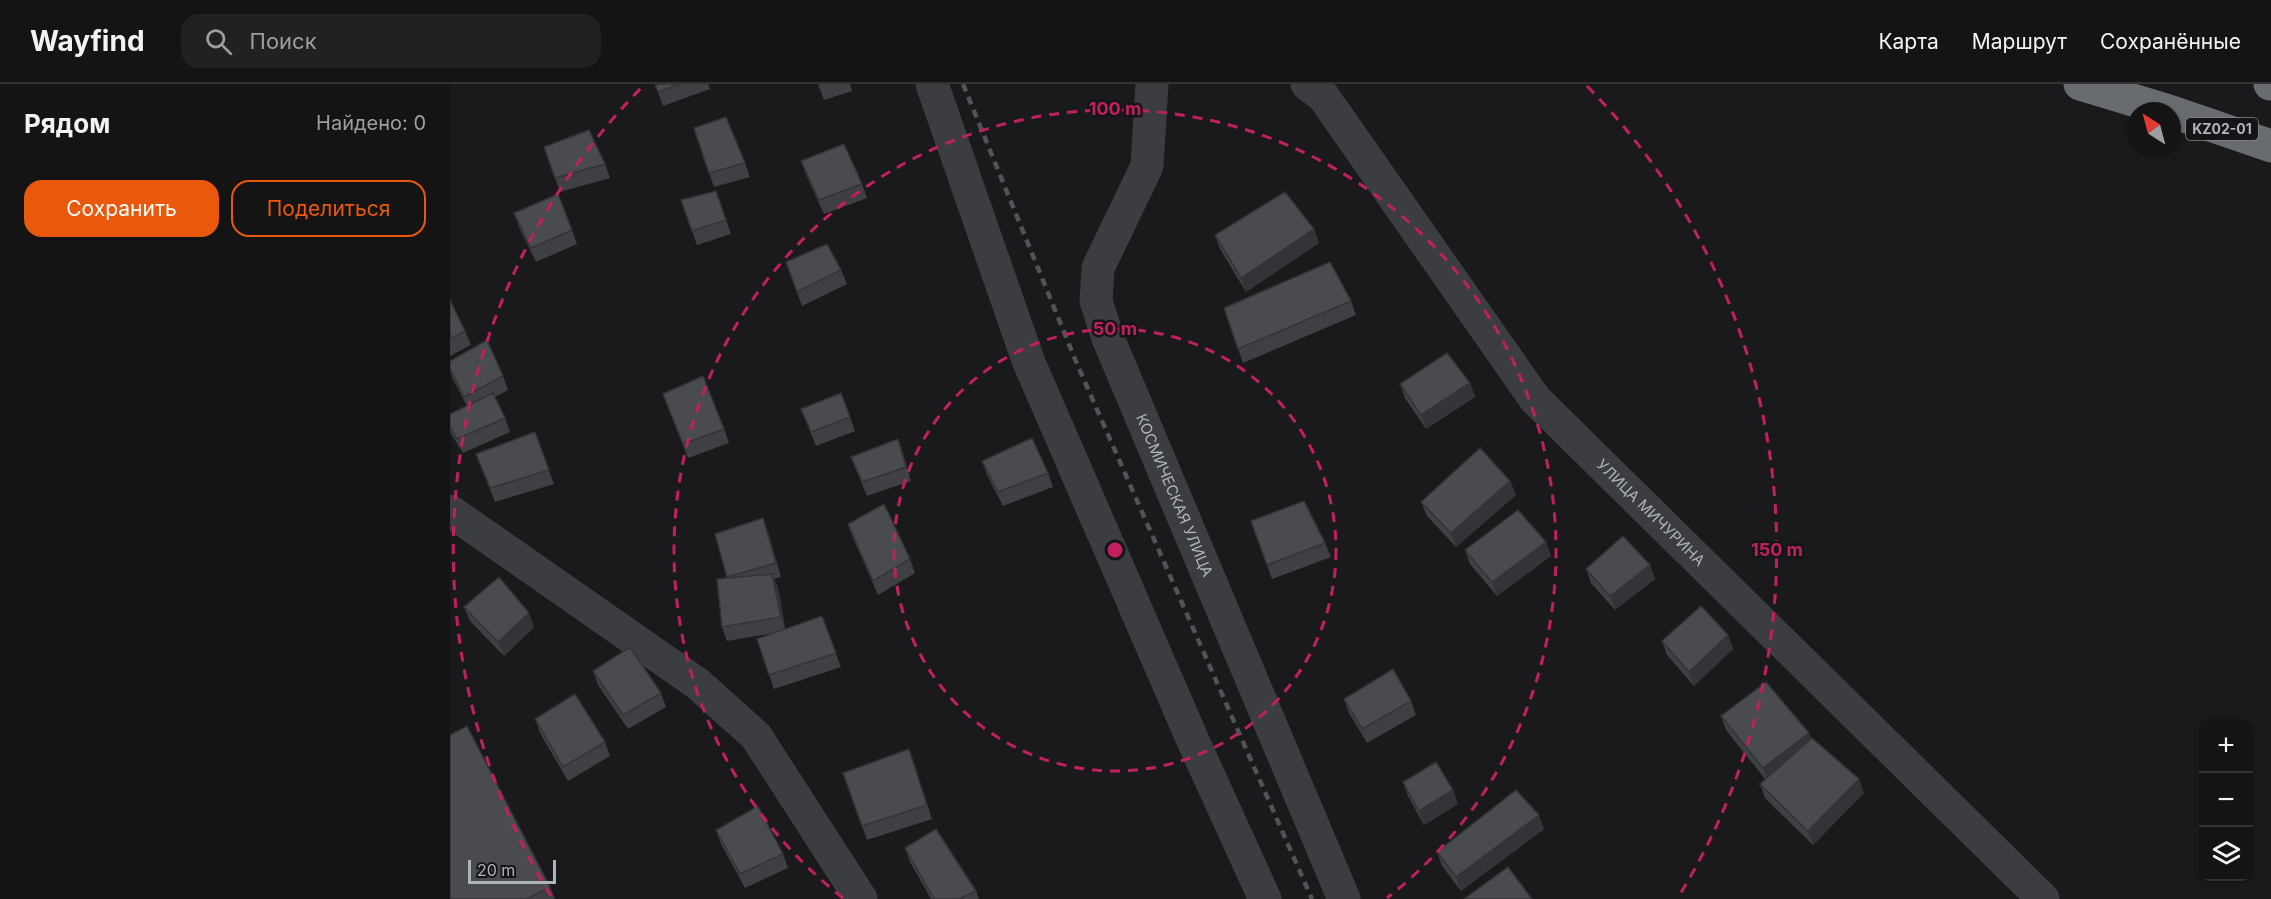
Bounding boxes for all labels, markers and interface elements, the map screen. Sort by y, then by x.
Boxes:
search box [181,14,601,68]
text: Wayfind [30,24,145,58]
icon: search [202,25,235,58]
text: Поиск [250,28,317,54]
text: Карта [1878,29,1939,54]
text: Маршрут [1972,29,2067,54]
text: Сохранённые [2100,29,2241,54]
text: 100 m [1089,98,1141,119]
north arrow [2127,102,2181,156]
text: Рядом [24,108,110,139]
text: Найдено: 0 [316,111,426,135]
road number: KZ02-01 [2186,118,2258,140]
button: Сохранить [24,180,219,237]
button: Поделиться [231,180,426,237]
text: 50 m [1093,318,1137,339]
street label: КОСМИЧЕСКАЯ УЛИЦА [1132,411,1217,579]
street label: УЛИЦА МИЧУРИНА [1593,455,1709,570]
text: 150 m [1751,539,1803,560]
centre of rings [1105,540,1125,560]
map controls [2199,719,2253,881]
button: + [2199,719,2253,773]
button: − [2199,773,2253,827]
button: layers [2199,827,2253,881]
scale bar [468,857,556,884]
text: 20 m [477,860,515,880]

